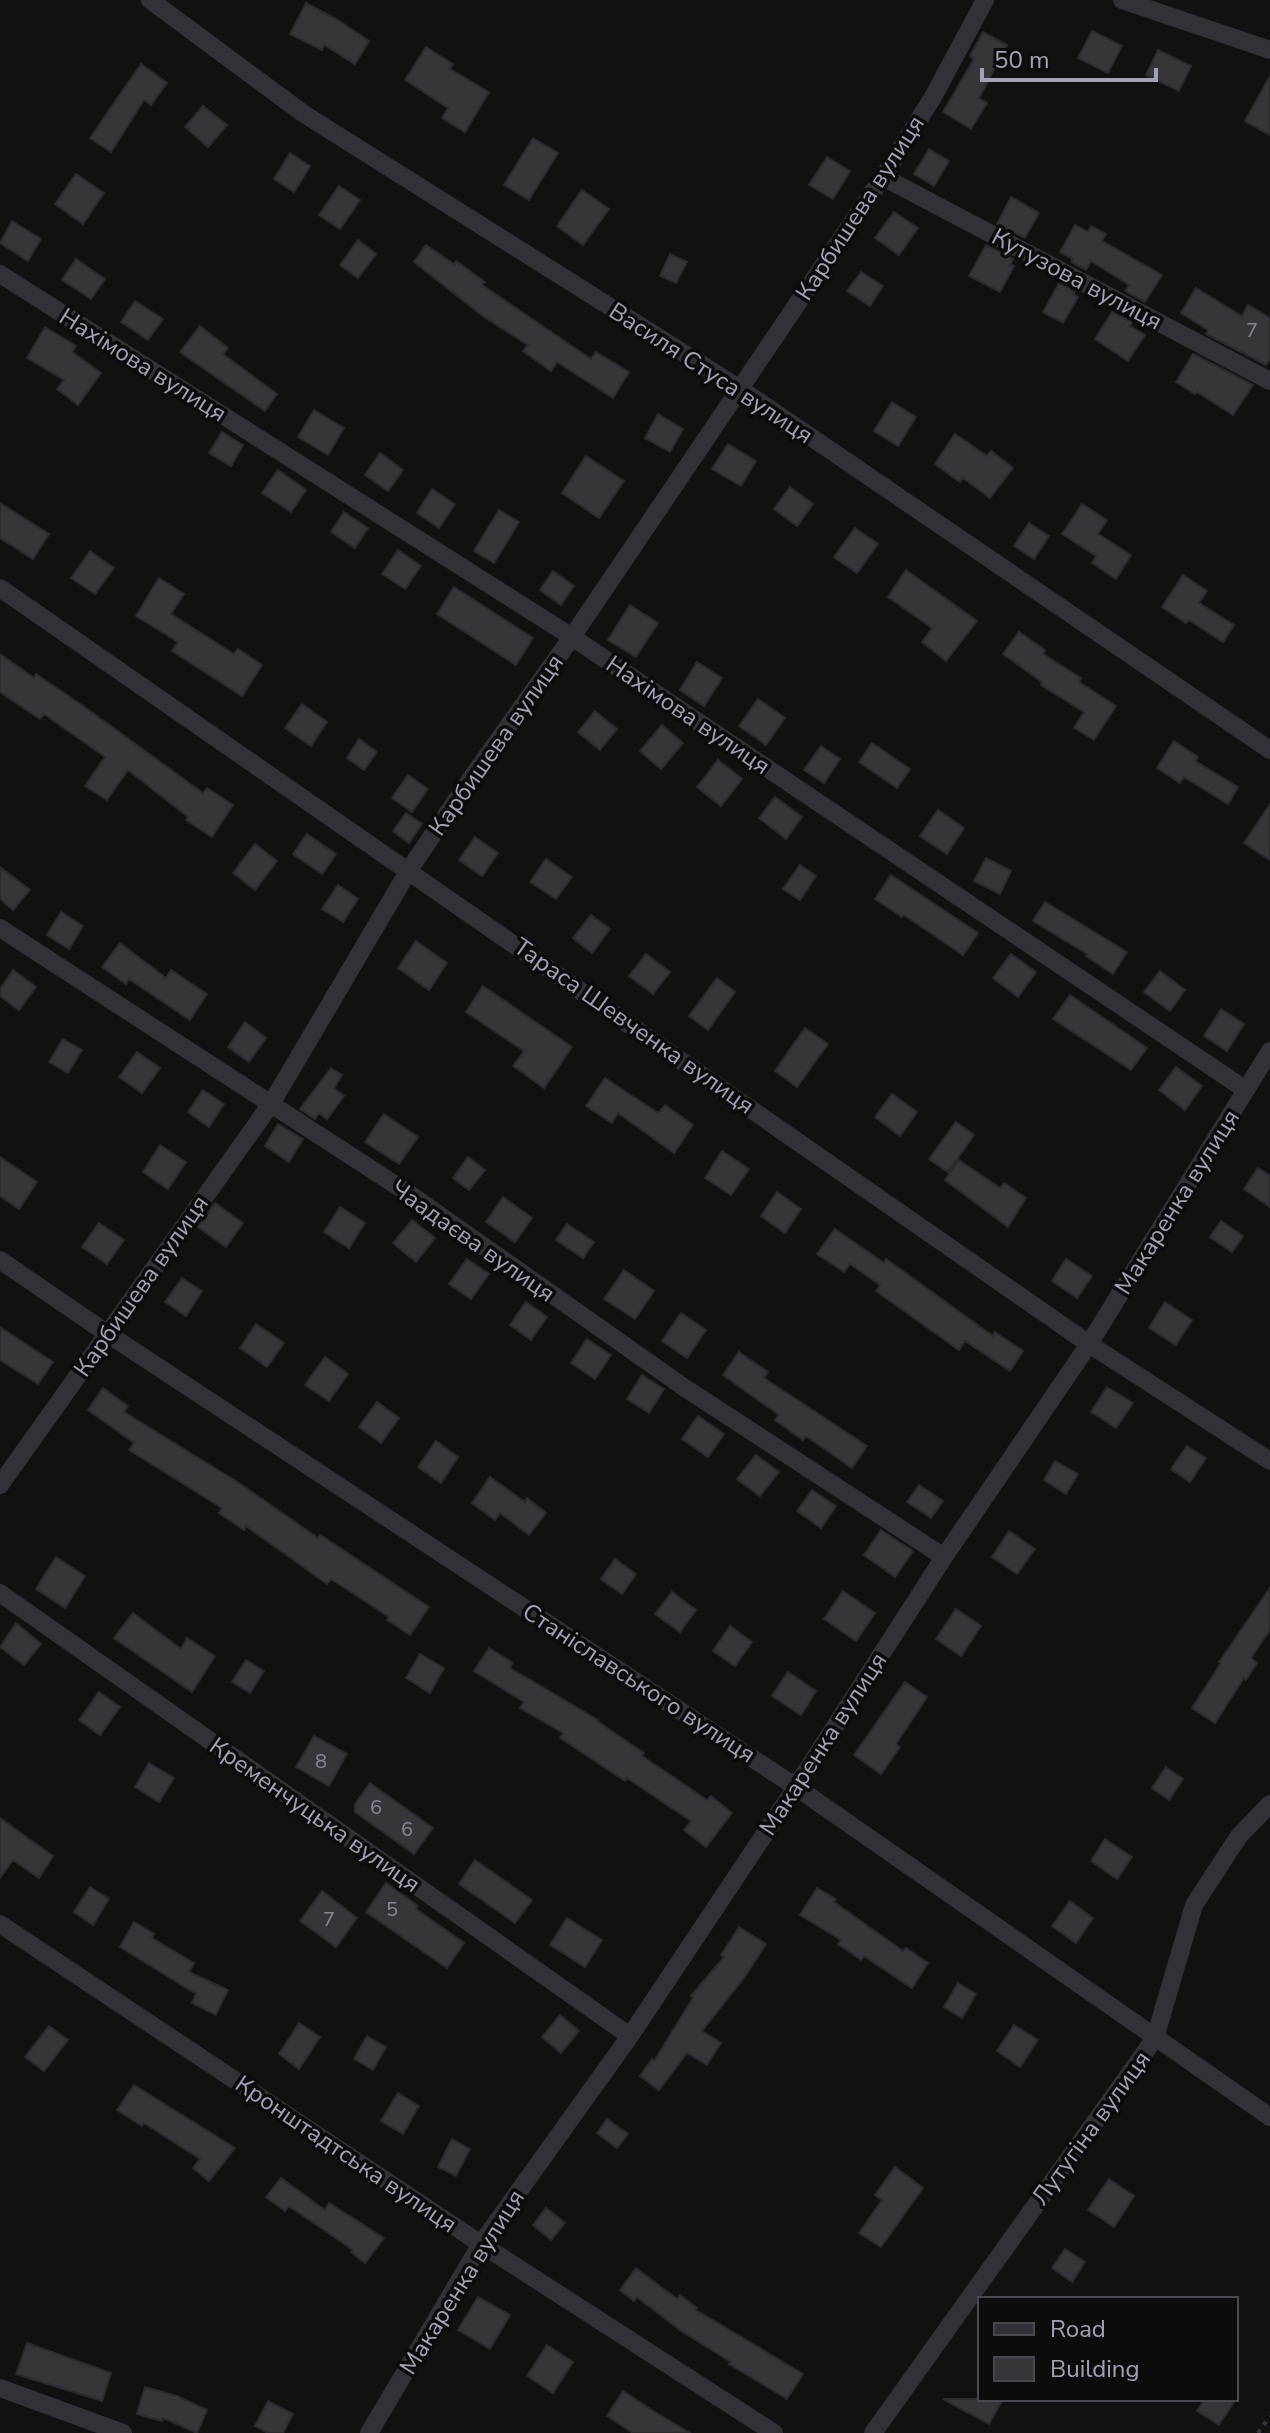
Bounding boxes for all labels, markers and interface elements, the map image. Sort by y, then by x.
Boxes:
scale bar [982,32,1156,82]
text: 50 m [994,44,1050,76]
street label: Карбишева вулиця [788,109,932,307]
street label: Кутузова вулиця [986,221,1168,337]
street label: Василя Стуса вулиця [603,295,819,451]
street label: Нахімова вулиця [53,301,233,429]
house number: 7 [1246,317,1258,344]
street label: Карбишева вулиця [421,648,571,842]
street label: Нахімова вулиця [600,648,776,782]
street label: Тараса Шевченка вулиця [507,931,761,1121]
street label: Макаренка вулиця [1107,1104,1247,1300]
street label: Чаадаєва вулиця [385,1172,561,1310]
street label: Карбишева вулиця [66,1189,216,1383]
street label: Станіславського вулиця [516,1596,762,1770]
street label: Макаренка вулиця [752,1646,894,1842]
street label: Кременчуцька вулиця [203,1730,427,1900]
house number: 8 [315,1748,327,1775]
house number: 6 [370,1794,382,1821]
house number: 6 [401,1816,413,1843]
house number: 5 [386,1896,398,1923]
house number: 7 [323,1906,335,1933]
street label: Лутугіна вулиця [1024,2044,1158,2212]
street label: Кронштадтська вулиця [229,2068,463,2240]
street label: Макаренка вулиця [392,2184,532,2380]
legend [978,2297,1238,2401]
text: Road [1050,2313,1106,2345]
text: Building [1050,2353,1140,2385]

